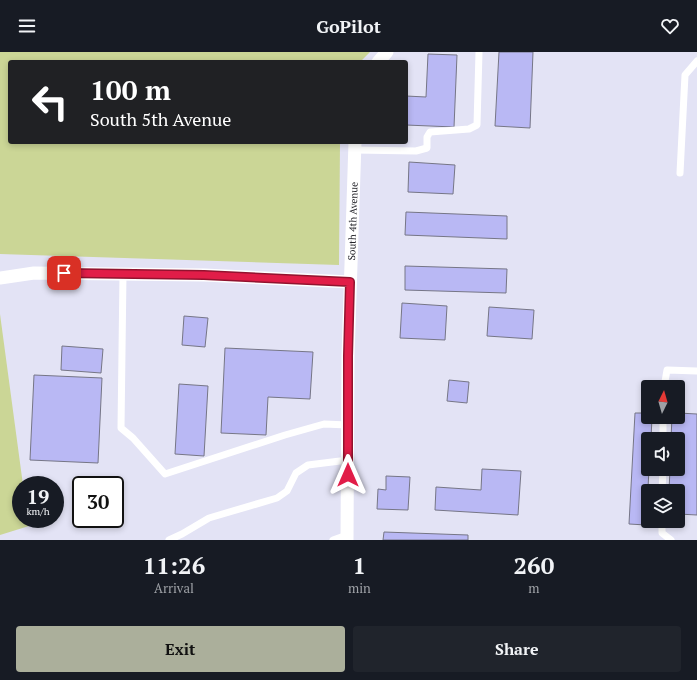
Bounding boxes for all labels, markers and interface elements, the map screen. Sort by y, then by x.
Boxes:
text: GoPilot [316,14,381,38]
icon: menu [16,15,38,37]
icon: heart [659,15,681,37]
text: 100 m [90,71,171,108]
icon: left [24,76,76,128]
text: South 5th Avenue [90,107,231,131]
street label: South 4th Avenue [345,182,360,261]
pin [47,256,81,290]
icon: arrive [53,262,75,284]
north arrow [641,380,685,424]
map controls [641,380,685,528]
button: sound [641,432,685,476]
position arrow [327,454,369,496]
speed limit sign: 30 [72,476,124,528]
text: 19 [27,483,49,510]
button: layers [641,484,685,528]
text: km/h [26,505,50,518]
text: 11:26 [143,549,205,581]
text: 1 [353,549,366,581]
text: 260 [514,549,554,581]
text: Arrival [154,579,194,597]
text: min [348,579,371,597]
text: m [528,579,540,597]
button: Exit [16,626,345,672]
button: Share [353,626,681,672]

